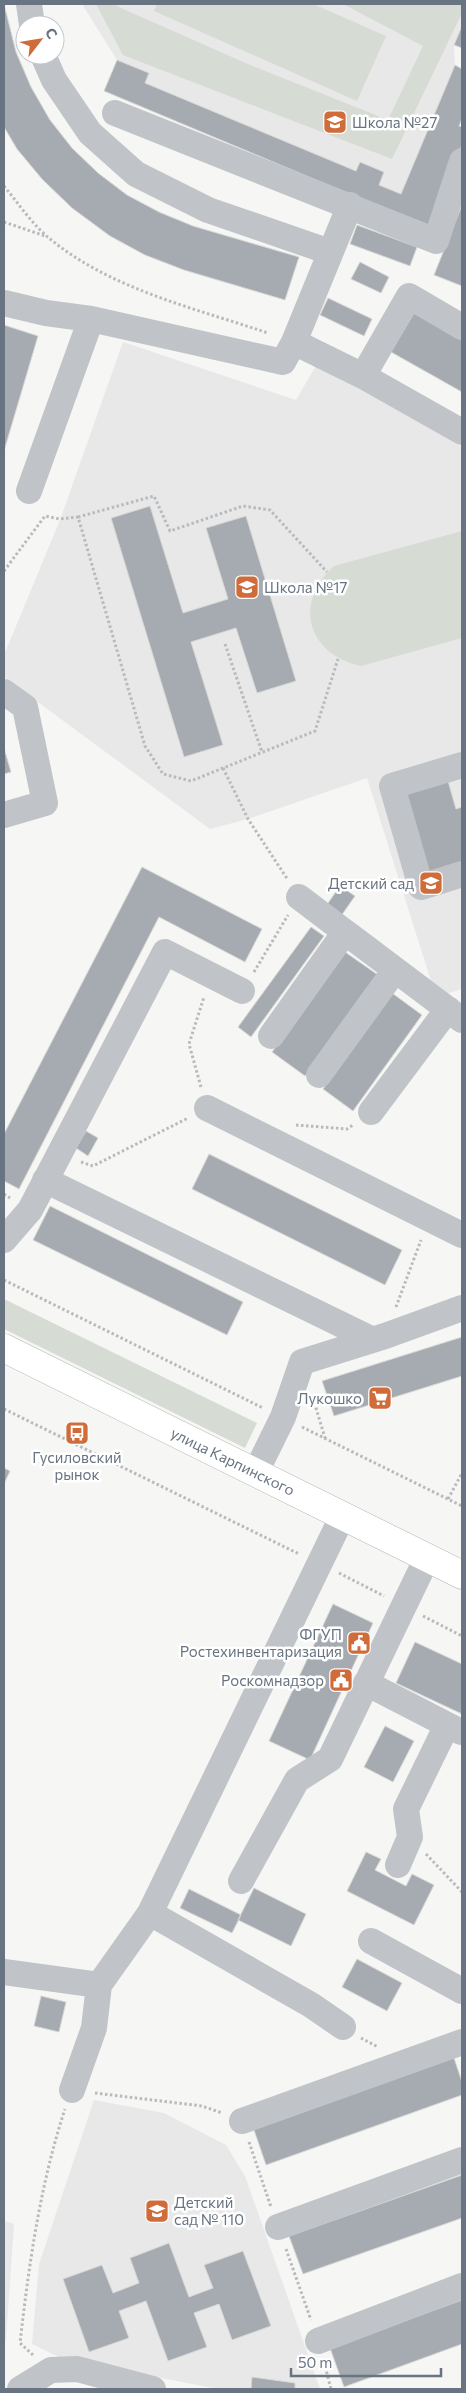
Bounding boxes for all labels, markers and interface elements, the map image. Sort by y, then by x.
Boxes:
north arrow [15,15,65,65]
text: С [42,25,61,42]
school or university icon: Школа №27 [322,109,348,135]
place label: Школа №27 [352,113,437,131]
school or university icon: Школа №17 [234,574,260,600]
place label: Школа №17 [264,578,348,596]
school or university icon: Детский сад [418,870,444,896]
place label: Детский сад [328,874,414,892]
supermarket icon: Лукошко [367,1385,393,1411]
place label: Лукошко [297,1389,362,1407]
bus stop icon: Гусиловский рынок [64,1420,90,1446]
street label: улица Карпинского [168,1423,298,1499]
place label: Гусиловский рынок [32,1448,122,1483]
place label: ФГУП Ростехинвентаризация [180,1625,342,1660]
public building icon: ФГУП Ростехинвентаризация [346,1630,372,1656]
public building icon: Роскомнадзор [328,1667,354,1693]
place label: Роскомнадзор [221,1671,324,1689]
place label: Детский сад № 110 [174,2193,244,2228]
school or university icon: Детский сад № 110 [144,2198,170,2224]
scale bar [291,2346,441,2378]
text: 50 m [298,2353,332,2371]

